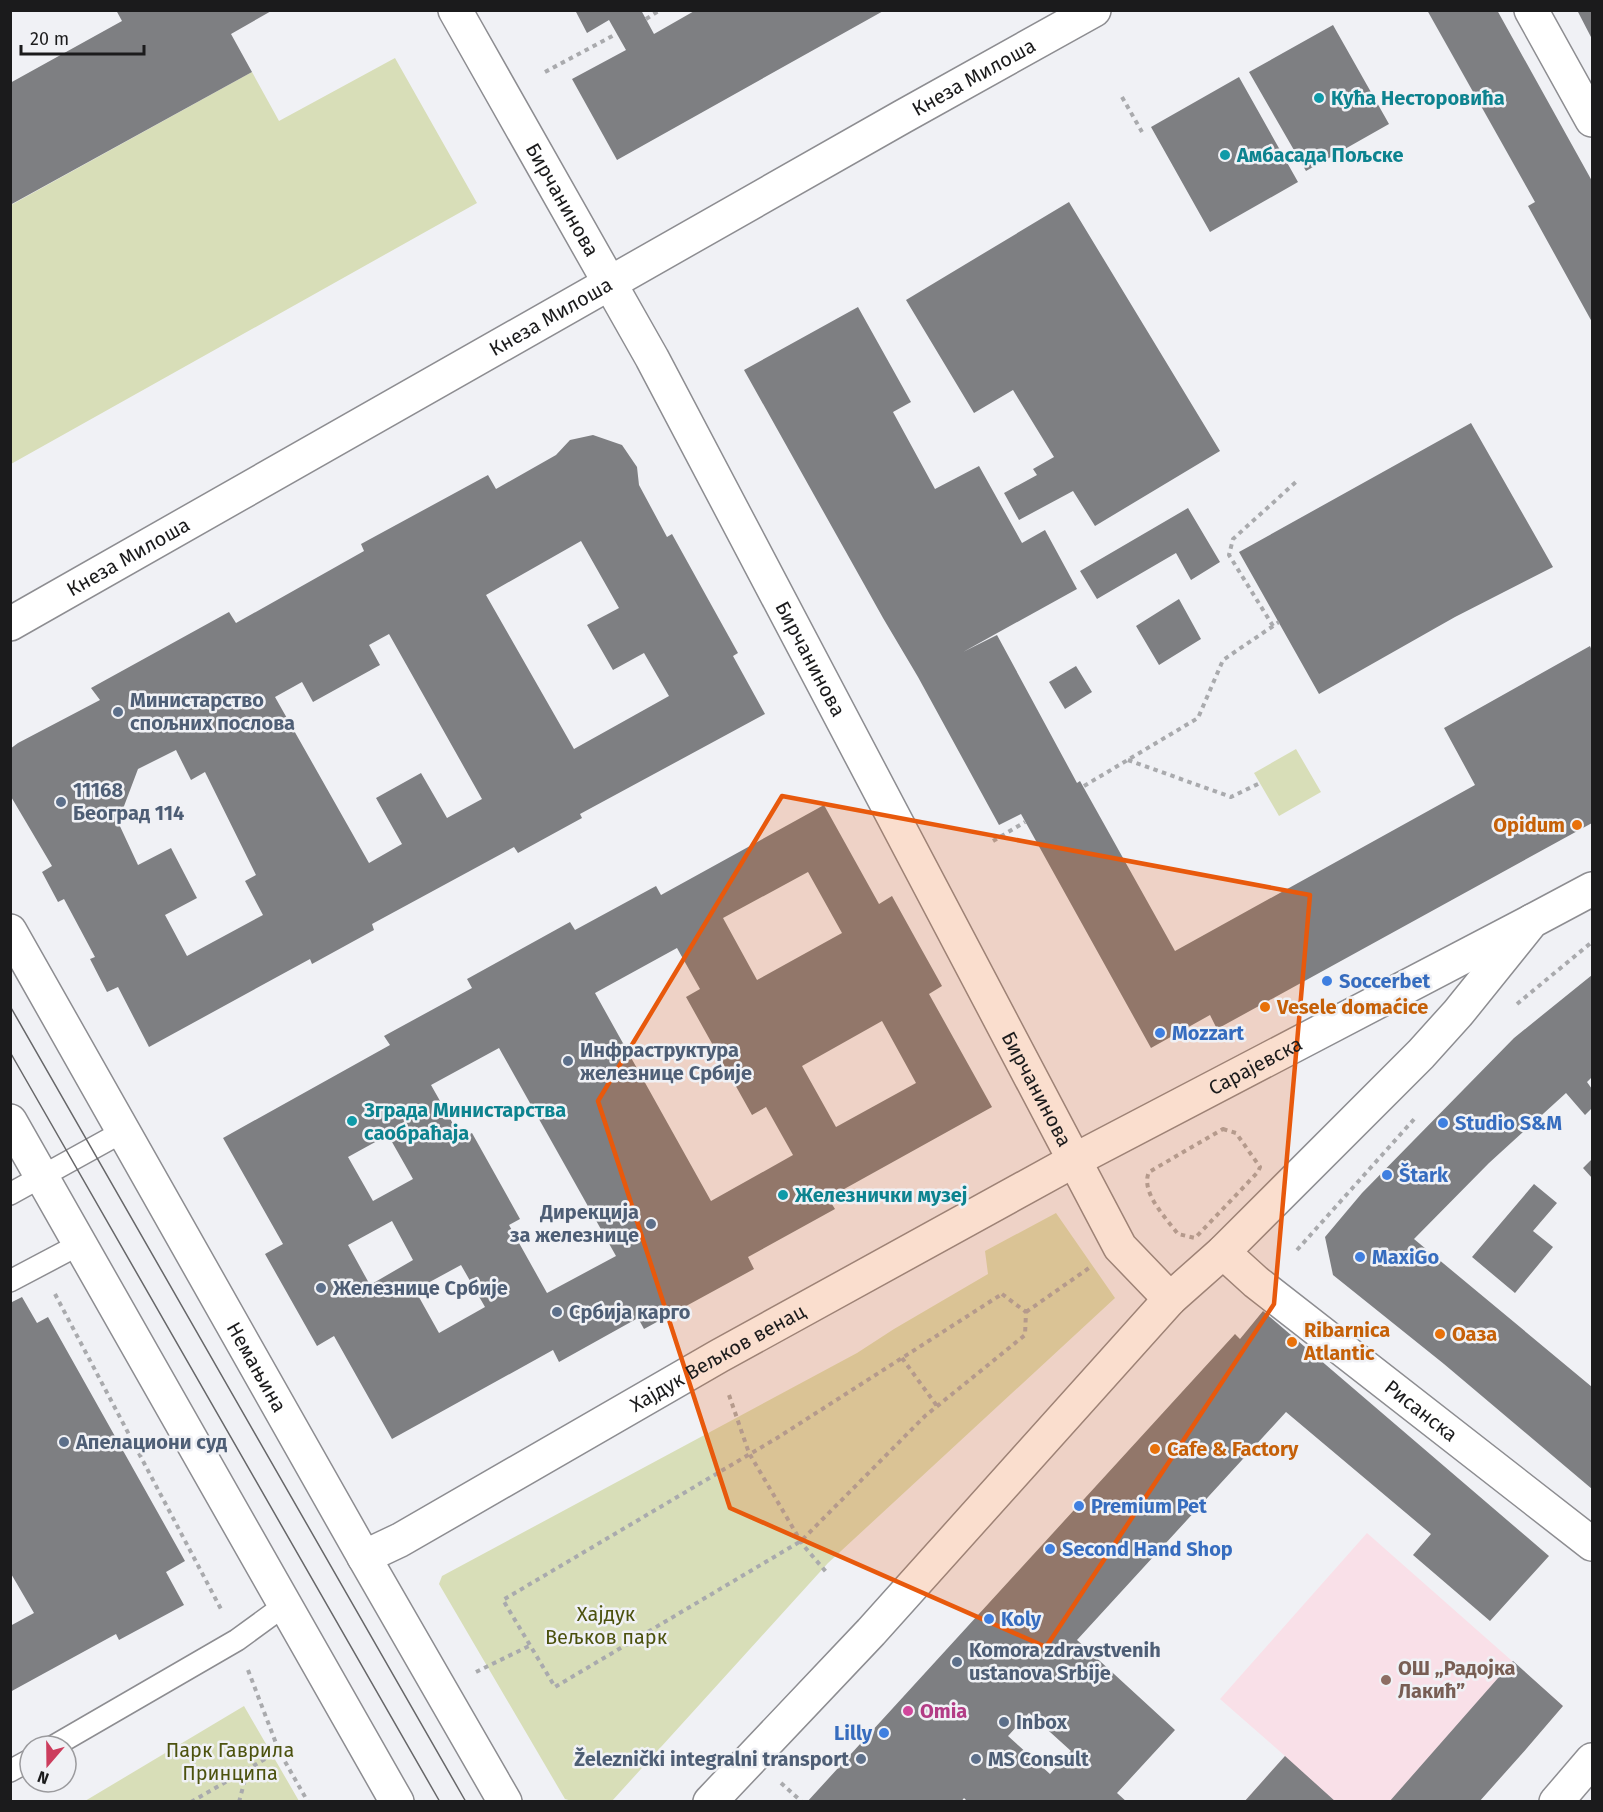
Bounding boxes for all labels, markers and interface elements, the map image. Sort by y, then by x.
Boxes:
scale bar [21,18,144,56]
text: 20 m [30,28,69,50]
street label: Кнеза Милоша [908,33,1040,121]
place label: Кућа Несторовића [1331,86,1505,110]
marker: Кућа Несторовића [1312,91,1326,105]
street label: Бирчанинова [521,139,604,261]
place label: Амбасада Пољске [1236,143,1404,167]
marker: Амбасада Пољске [1218,148,1232,162]
street label: Кнеза Милоша [485,272,617,361]
street label: Кнеза Милоша [62,512,194,601]
street label: Бирчанинова [770,597,851,721]
place label: Министарство спољних послова [130,688,295,735]
marker: Министарство спољних послова [111,705,125,719]
place label: 11168 Београд 114 [73,778,184,825]
marker: 11168 Београд 114 [54,795,68,809]
place label: Opidum [1493,813,1565,837]
marker: Opidum [1570,818,1584,832]
place label: Soccerbet [1339,969,1431,993]
marker: Soccerbet [1320,974,1334,988]
place label: Vesele domaćice [1276,995,1428,1019]
marker: Vesele domaćice [1258,1000,1272,1014]
place label: Mozzart [1172,1021,1244,1045]
marker: Mozzart [1153,1026,1167,1040]
street label: Бирчанинова [997,1027,1077,1151]
street label: Сарајевска [1204,1031,1306,1100]
place label: Инфраструктура железнице Србије [580,1038,752,1085]
marker: Инфраструктура железнице Србије [561,1054,575,1068]
place label: Зграда Министарства саобраћаја [363,1098,566,1145]
place label: Studio S&M [1455,1111,1562,1135]
marker: Зграда Министарства саобраћаја [345,1114,359,1128]
marker: Studio S&M [1436,1116,1450,1130]
place label: Štark [1399,1162,1449,1187]
marker: Štark [1380,1168,1394,1182]
place label: Железнички музеј [794,1183,967,1207]
marker: Железнички музеј [776,1188,790,1202]
place label: Дирекција за железнице [510,1200,639,1247]
marker: Дирекција за железнице [644,1217,658,1231]
place label: MaxiGo [1372,1245,1439,1269]
marker: MaxiGo [1353,1250,1367,1264]
place label: Железнице Србије [332,1276,508,1300]
marker: Железнице Србије [314,1281,328,1295]
street label: Хајдук Вељков венац [626,1299,810,1417]
place label: Србија карго [569,1300,691,1324]
marker: Србија карго [550,1305,564,1319]
street label: Немањина [222,1318,292,1416]
place label: Ribarnica Atlantic [1303,1318,1390,1365]
place label: Оаза [1452,1322,1497,1346]
marker: Оаза [1433,1327,1447,1341]
marker: Ribarnica Atlantic [1285,1335,1299,1349]
street label: Рисанска [1380,1375,1462,1447]
place label: Апелациони суд [75,1430,227,1454]
marker: Апелациони суд [57,1435,71,1449]
place label: Cafe & Factory [1167,1437,1299,1461]
marker: Cafe & Factory [1148,1442,1162,1456]
place label: Premium Pet [1091,1494,1207,1518]
marker: Premium Pet [1072,1499,1086,1513]
place label: Second Hand Shop [1062,1537,1233,1561]
marker: Second Hand Shop [1043,1542,1057,1556]
park label: Хајдук Вељков парк [545,1602,668,1649]
place label: Koly [1001,1607,1042,1631]
marker: Koly [982,1612,996,1626]
place label: Komora zdravstvenih ustanova Srbije [969,1638,1161,1685]
marker: Komora zdravstvenih ustanova Srbije [950,1655,964,1669]
place label: ОШ „Радојка Лакић” [1398,1656,1516,1703]
marker: ОШ „Радојка Лакић” [1379,1673,1393,1687]
place label: Omia [920,1699,967,1723]
marker: Omia [901,1704,915,1718]
place label: Inbox [1016,1710,1068,1734]
marker: Inbox [997,1715,1011,1729]
place label: Lilly [834,1721,873,1745]
marker: Lilly [877,1726,891,1740]
north arrow [18,1734,78,1794]
park label: Парк Гаврила Принципа [166,1738,294,1785]
place label: Železnički integralni transport [574,1747,849,1771]
place label: MS Consult [988,1747,1089,1771]
marker: Železnički integralni transport [854,1752,868,1766]
marker: MS Consult [969,1752,983,1766]
text: N [35,1767,51,1788]

